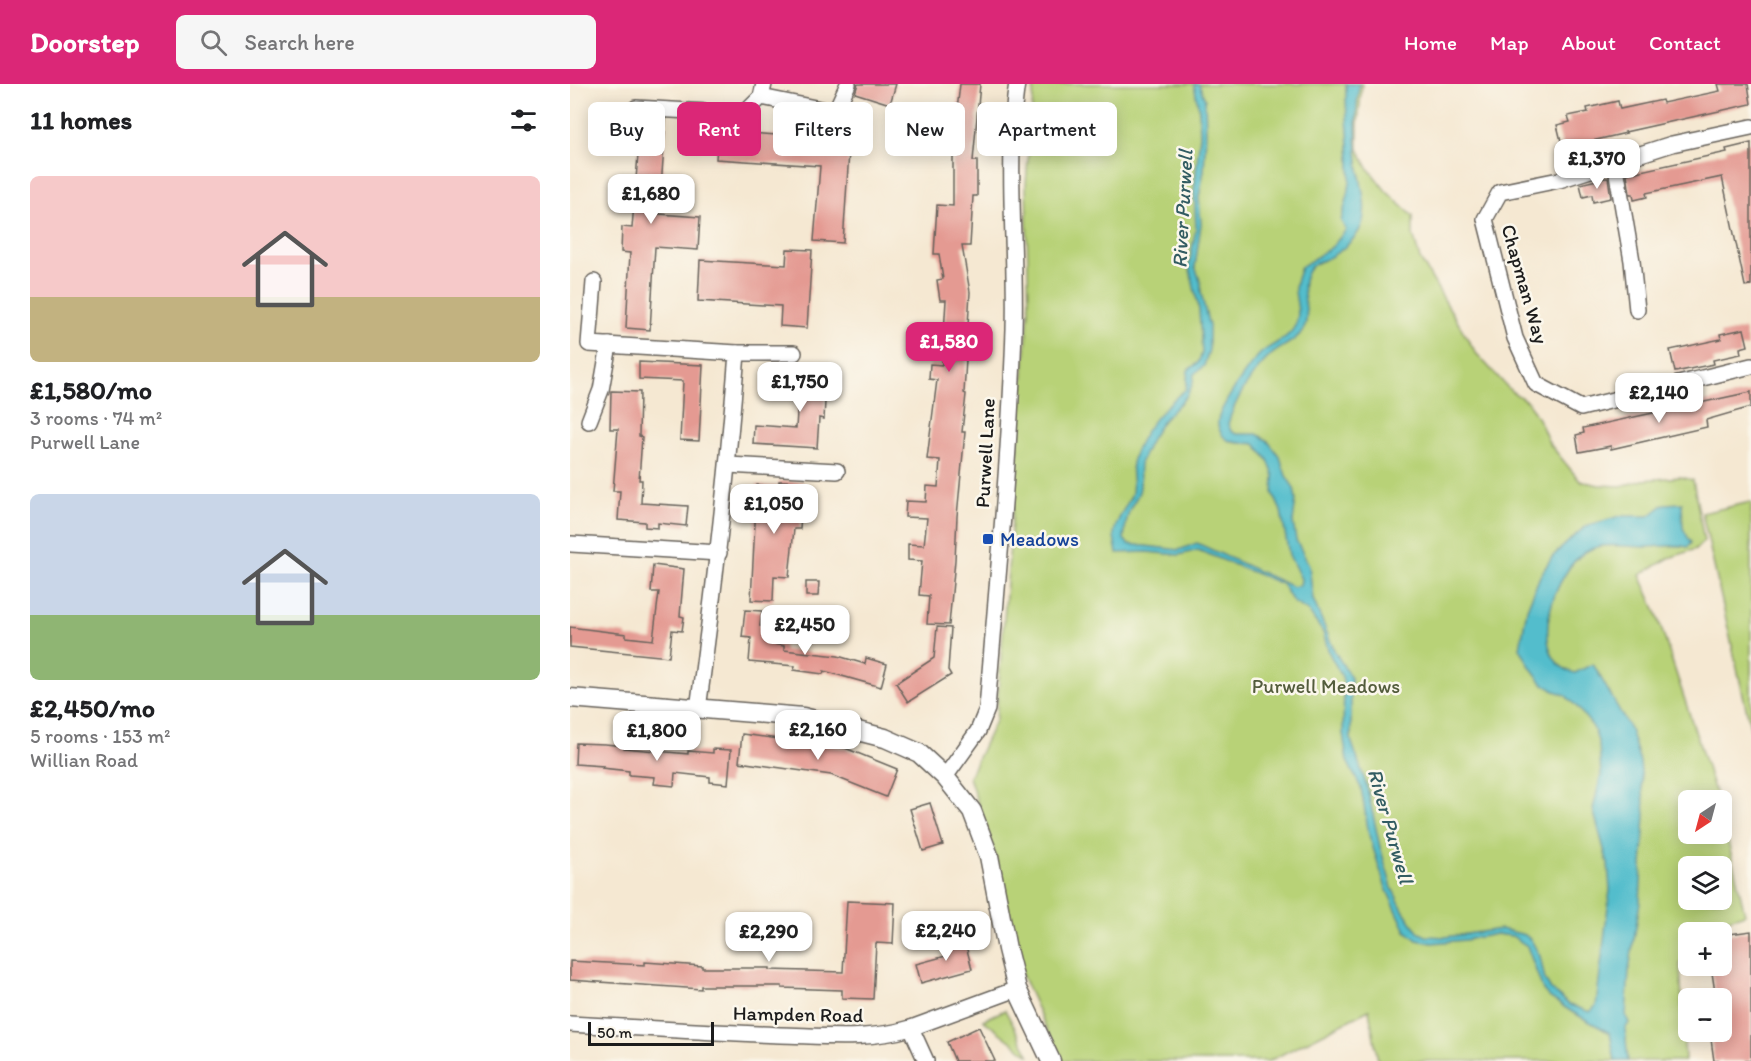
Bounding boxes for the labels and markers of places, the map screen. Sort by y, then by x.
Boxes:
pin: £1,370 [1548,139,1646,190]
pin: £1,680 [602,174,700,225]
pin: £1,580 [900,322,998,373]
pin: £1,750 [751,362,849,413]
pin: £2,140 [1610,373,1708,424]
pin: £1,050 [725,484,823,535]
place label: Meadows [1000,527,1079,551]
marker: Meadows [981,532,995,546]
pin: £2,450 [756,605,854,656]
pin: £2,160 [769,710,867,761]
pin: £1,800 [608,711,706,762]
pin: £2,240 [897,911,995,962]
pin: £2,290 [720,912,818,963]

